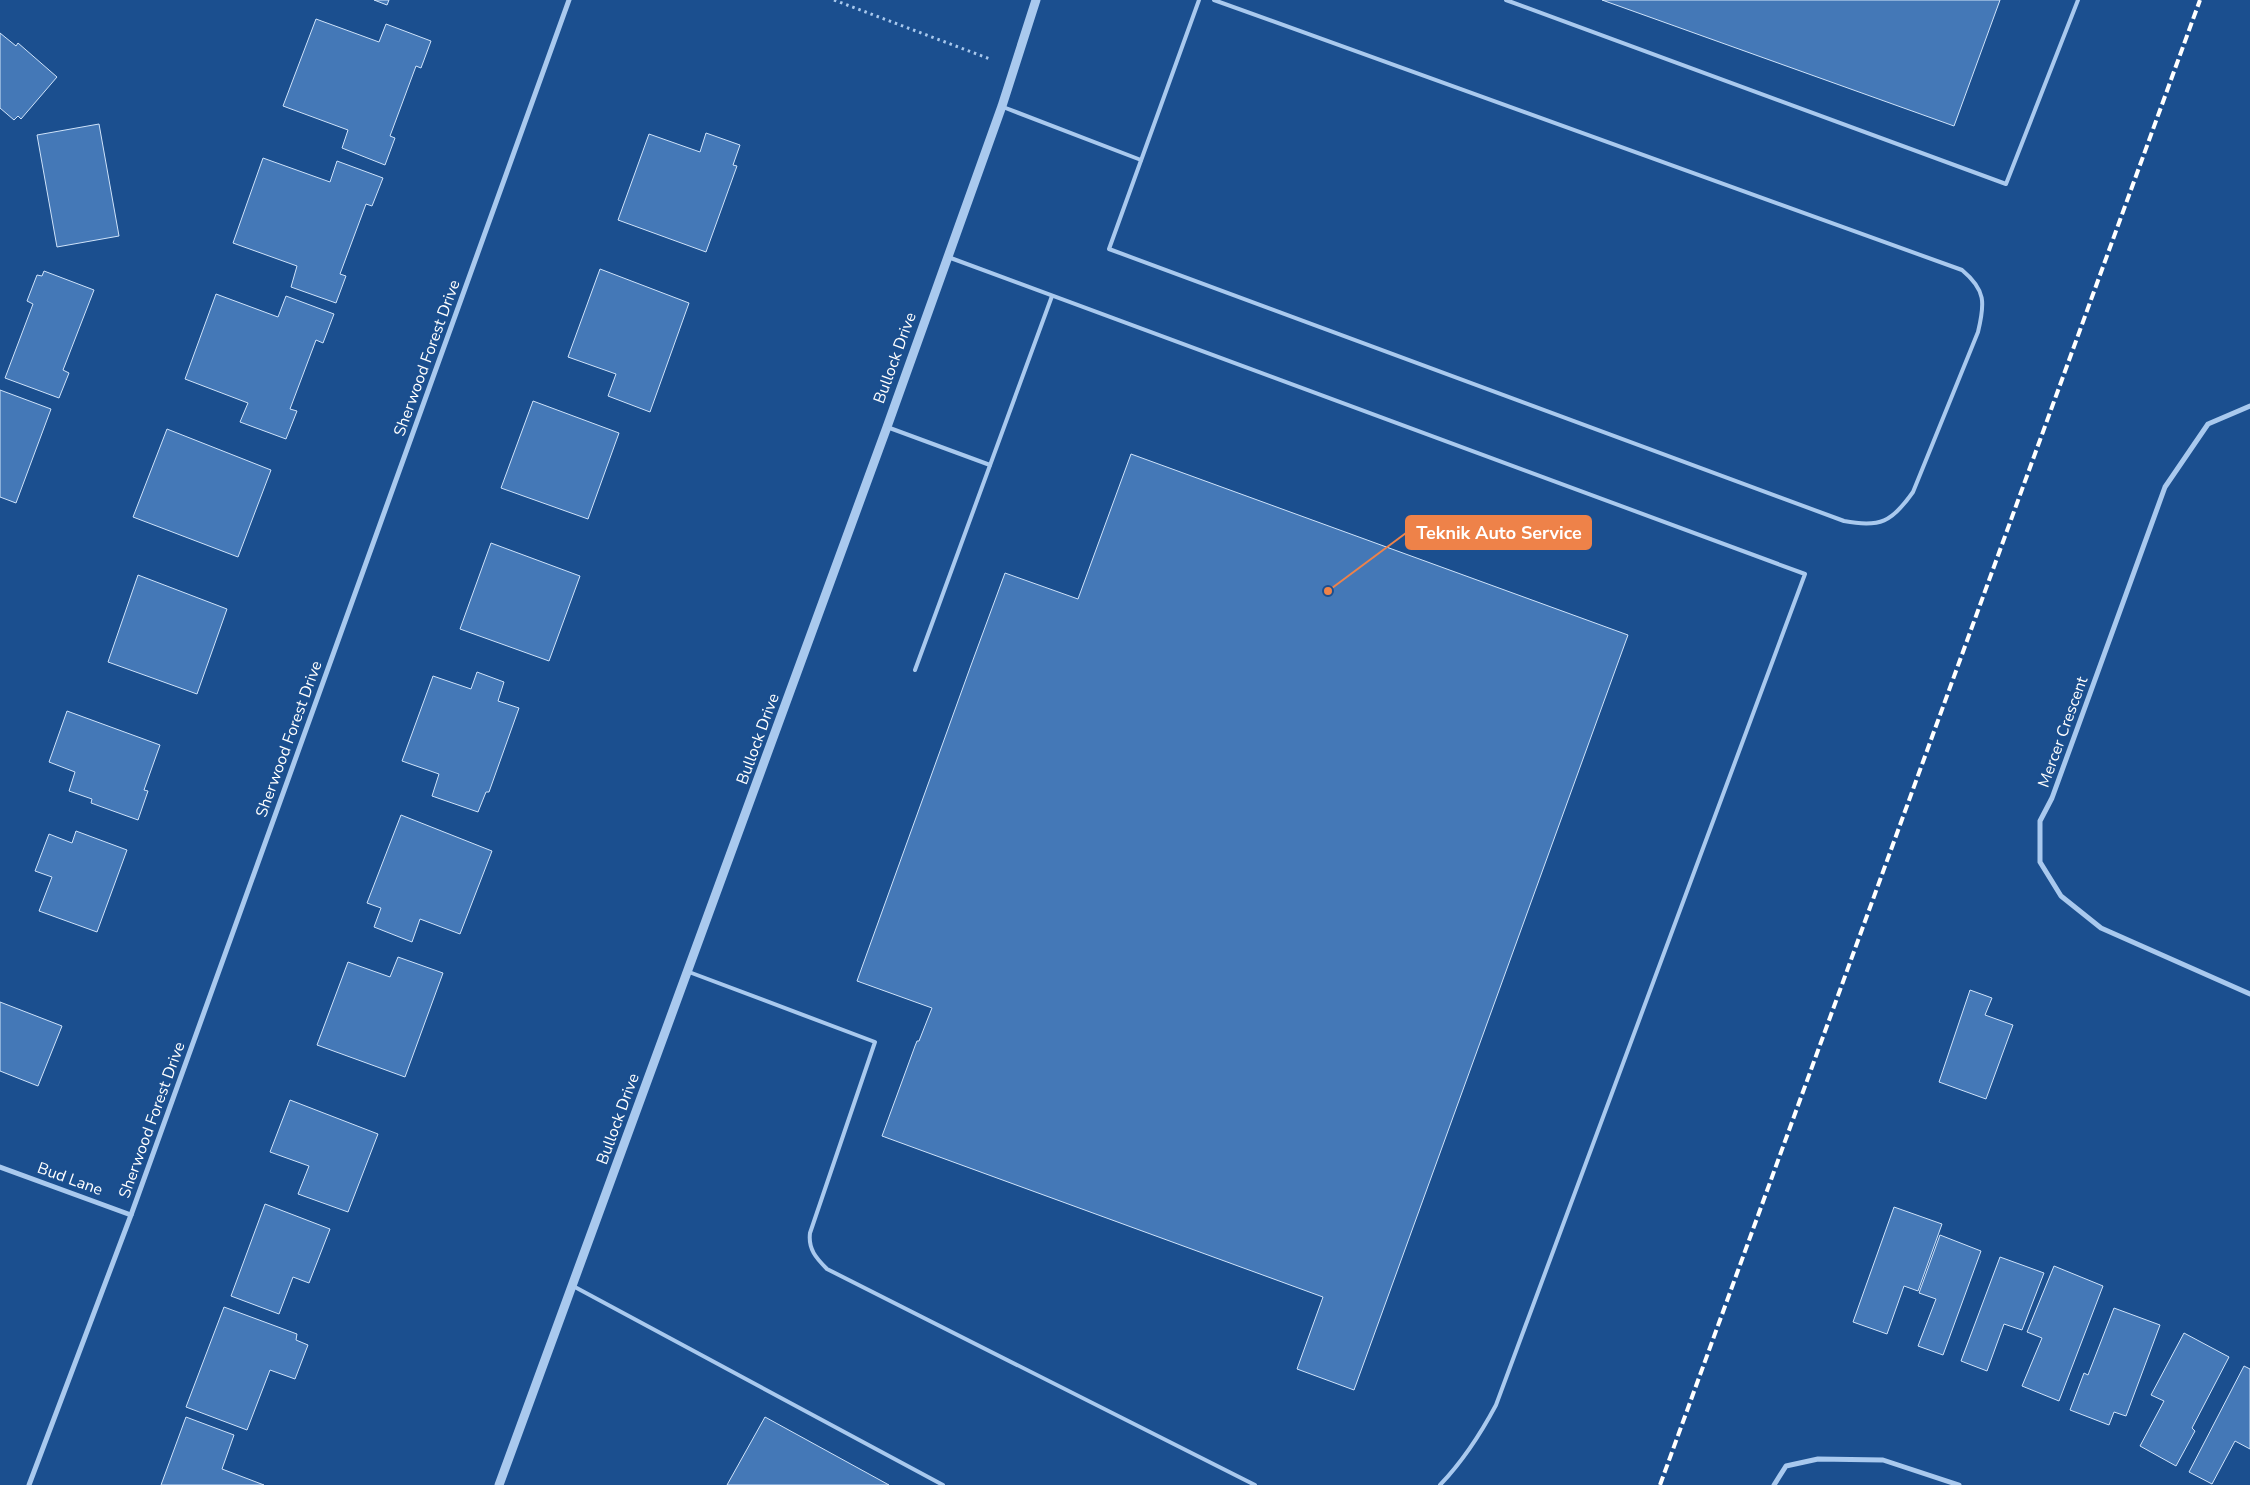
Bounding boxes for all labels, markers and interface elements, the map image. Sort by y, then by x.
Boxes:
street label: Sherwood Forest Drive [388,277,466,439]
street label: Bullock Drive [868,309,922,407]
callout: Teknik Auto Service [1406,516,1591,549]
text: Teknik Auto Service [1416,521,1582,545]
street label: Sherwood Forest Drive [250,658,328,820]
street label: Mercer Crescent [2033,673,2093,790]
street label: Bullock Drive [731,690,785,788]
street label: Sherwood Forest Drive [113,1039,191,1201]
street label: Bullock Drive [591,1070,645,1168]
street label: Bud Lane [34,1157,106,1201]

